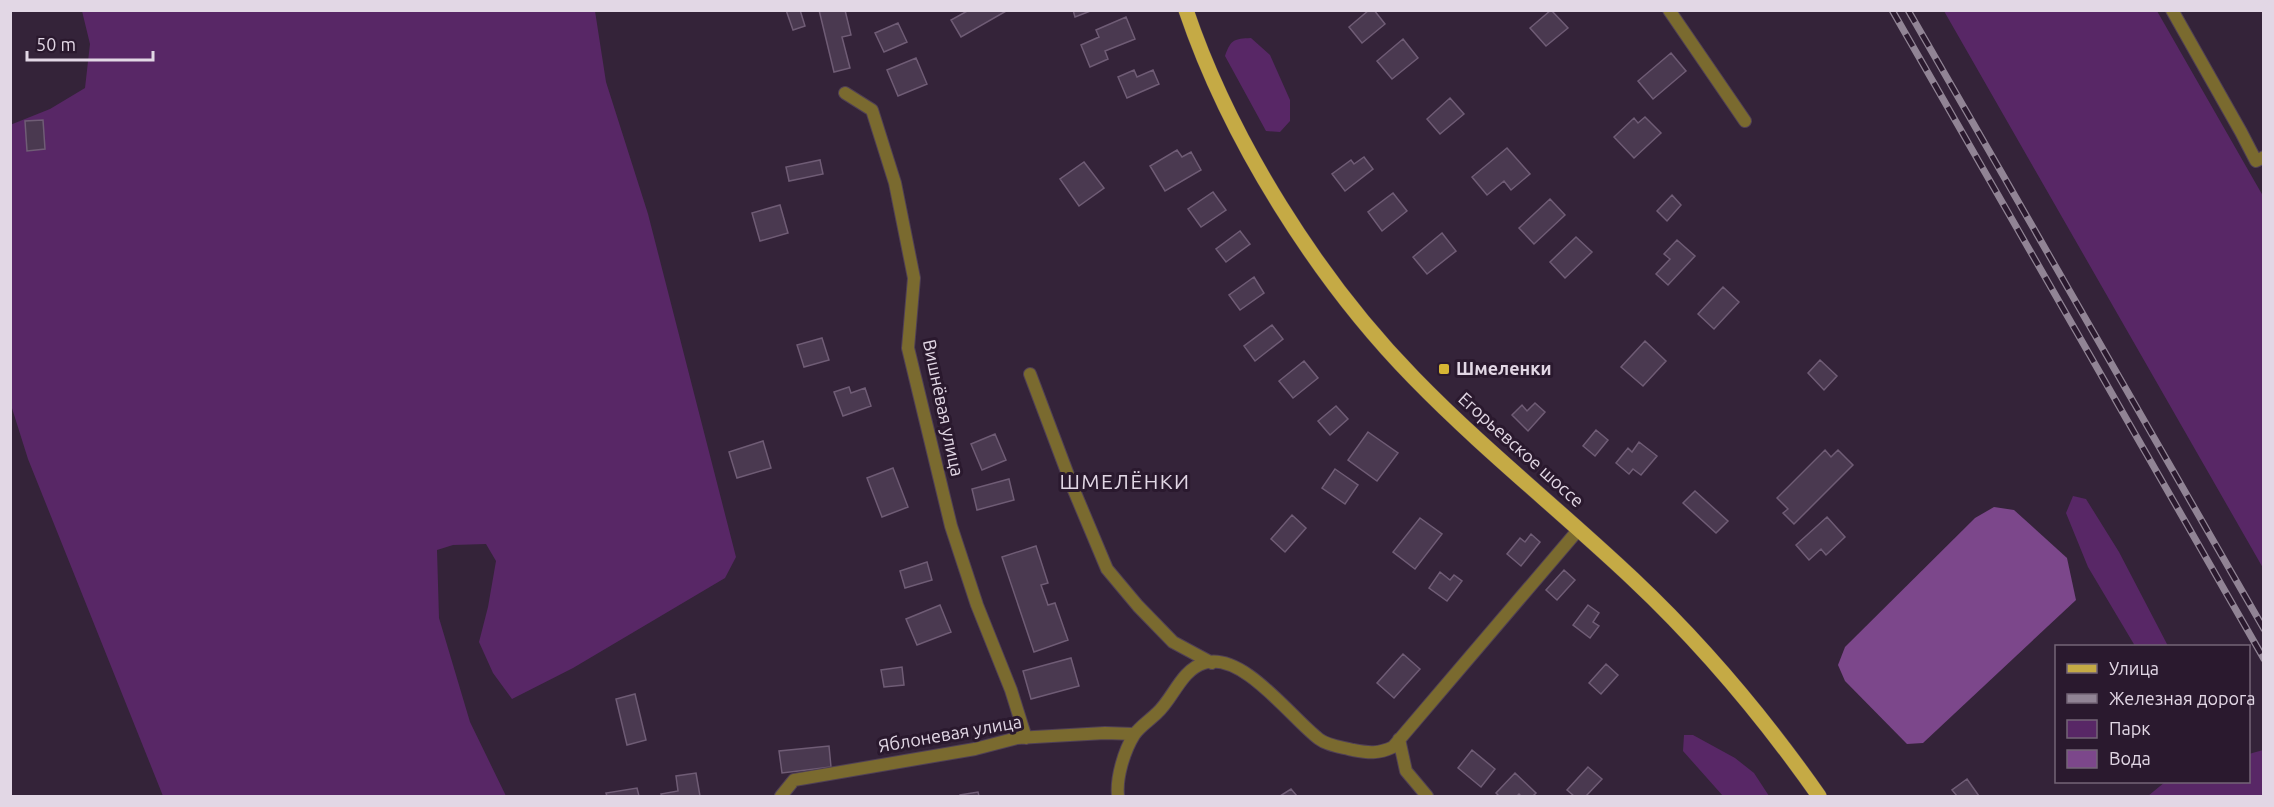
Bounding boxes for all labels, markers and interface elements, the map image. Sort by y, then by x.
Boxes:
scale bar [27,24,153,62]
text: 50 m [36,34,76,54]
street label: Вишнёвая улица [920,338,968,478]
place label: Шмеленки [1456,358,1551,378]
marker: Шмеленки [1437,362,1451,376]
street label: Егорьевское шоссе [1455,388,1588,511]
district label: ШМЕЛЁНКИ [1059,469,1191,493]
legend [2055,645,2250,783]
text: Улица [2109,658,2159,678]
text: Железная дорога [2109,688,2256,708]
street label: Яблоневая улица [876,711,1023,755]
text: Парк [2109,718,2150,738]
text: Вода [2109,748,2151,768]

